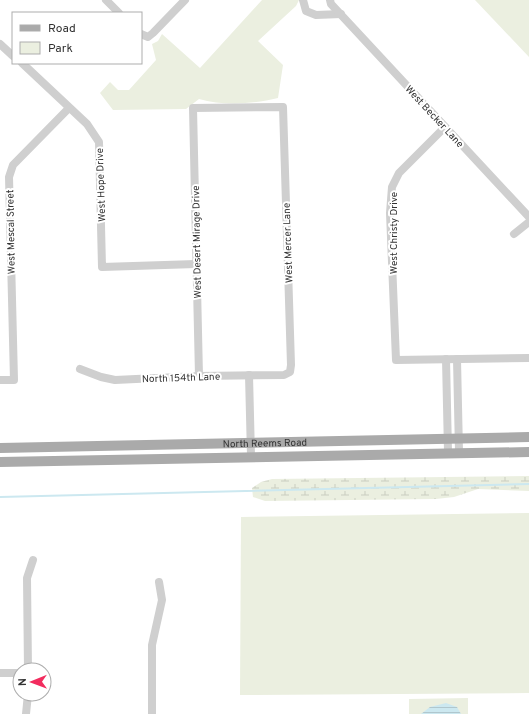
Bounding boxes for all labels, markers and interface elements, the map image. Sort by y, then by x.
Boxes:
legend [12,12,142,64]
text: Road [48,21,76,37]
text: Park [48,41,73,57]
street label: West Becker Lane [402,83,466,151]
street label: West Hope Drive [94,148,109,222]
street label: West Desert Mirage Drive [190,185,205,299]
street label: West Mescal Street [4,189,19,274]
street label: West Christy Drive [388,192,401,274]
street label: West Mercer Lane [281,203,296,283]
street label: North 154th Lane [142,371,220,386]
street label: North Reems Road [223,437,307,451]
north arrow [12,662,52,702]
text: N [16,678,30,686]

